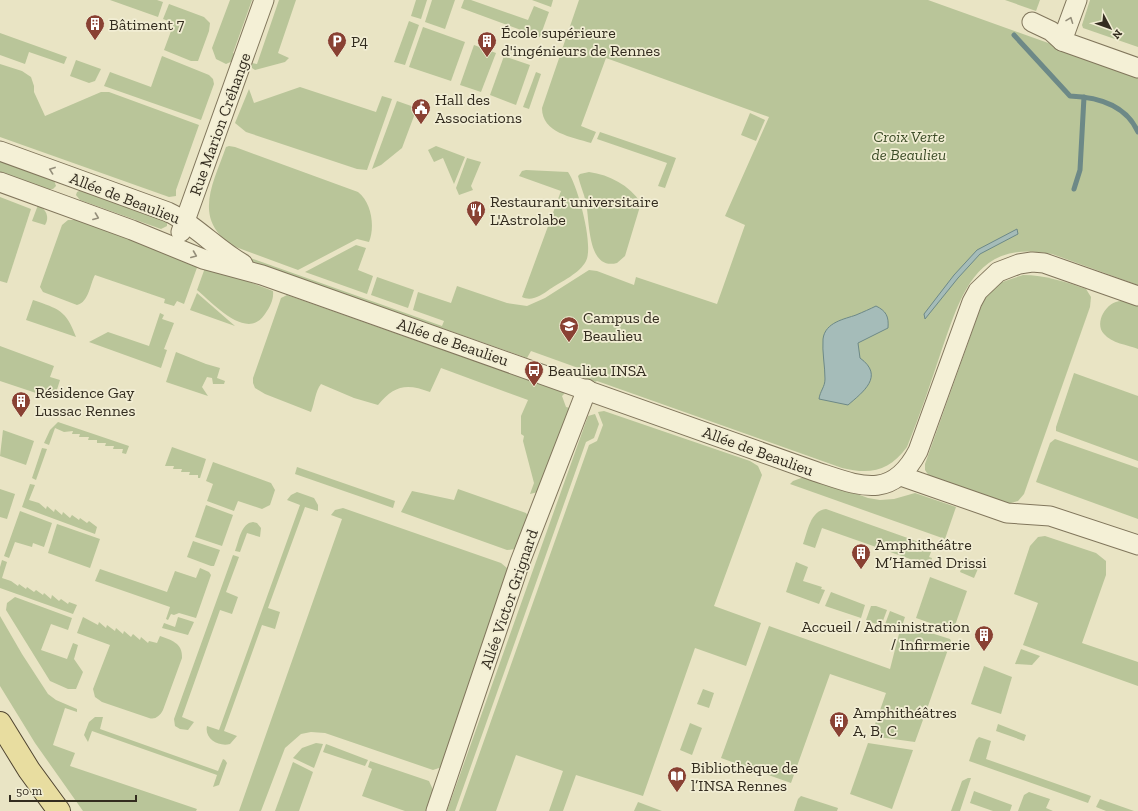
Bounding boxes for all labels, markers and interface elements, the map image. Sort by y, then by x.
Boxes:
north arrow [1090,8,1130,48]
building icon: Bâtiment 7 [84,13,106,41]
place label: Bâtiment 7 [109,15,185,34]
one-way arrow [1065,17,1073,24]
place label: École supérieure d'ingénieurs de Rennes [501,23,660,60]
text: N [1109,27,1125,42]
parking icon: P4 [326,30,348,58]
building icon: École supérieure d'ingénieurs de Rennes [476,30,498,58]
place label: P4 [351,32,369,51]
street label: Rue Marion Créhange [185,50,255,198]
place label: Hall des Associations [435,90,522,127]
public building icon: Hall des Associations [410,97,432,125]
park label: Croix Verte de Beaulieu [872,127,946,164]
one-way arrow [49,166,56,175]
street label: Allée de Beaulieu [67,168,183,228]
place label: Restaurant universitaire L'Astrolabe [490,192,658,229]
restaurant icon: Restaurant universitaire L'Astrolabe [465,199,487,227]
one-way arrow [93,212,100,220]
one-way arrow [190,250,198,258]
place label: Campus de Beaulieu [583,308,660,345]
street label: Allée de Beaulieu [395,314,511,370]
school or university icon: Campus de Beaulieu [558,315,580,343]
bus stop icon: Beaulieu INSA [523,359,545,387]
place label: Beaulieu INSA [548,361,647,380]
place label: Résidence Gay Lussac Rennes [35,383,135,420]
building icon: Résidence Gay Lussac Rennes [10,390,32,418]
street label: Allée de Beaulieu [700,422,816,480]
street label: Allée Victor Grignard [476,526,542,671]
place label: Amphithéâtre M’Hamed Drissi [875,535,987,572]
building icon: Amphithéâtre M’Hamed Drissi [850,542,872,570]
place label: Accueil / Administration / Infirmerie [802,617,971,654]
building icon: Accueil / Administration / Infirmerie [973,624,995,652]
place label: Amphithéâtres A, B, C [853,703,957,740]
building icon: Amphithéâtres A, B, C [828,710,850,738]
place label: Bibliothèque de l’INSA Rennes [691,758,798,795]
library icon: Bibliothèque de l’INSA Rennes [666,765,688,793]
scale bar [10,777,136,803]
text: 50 m [16,784,43,798]

